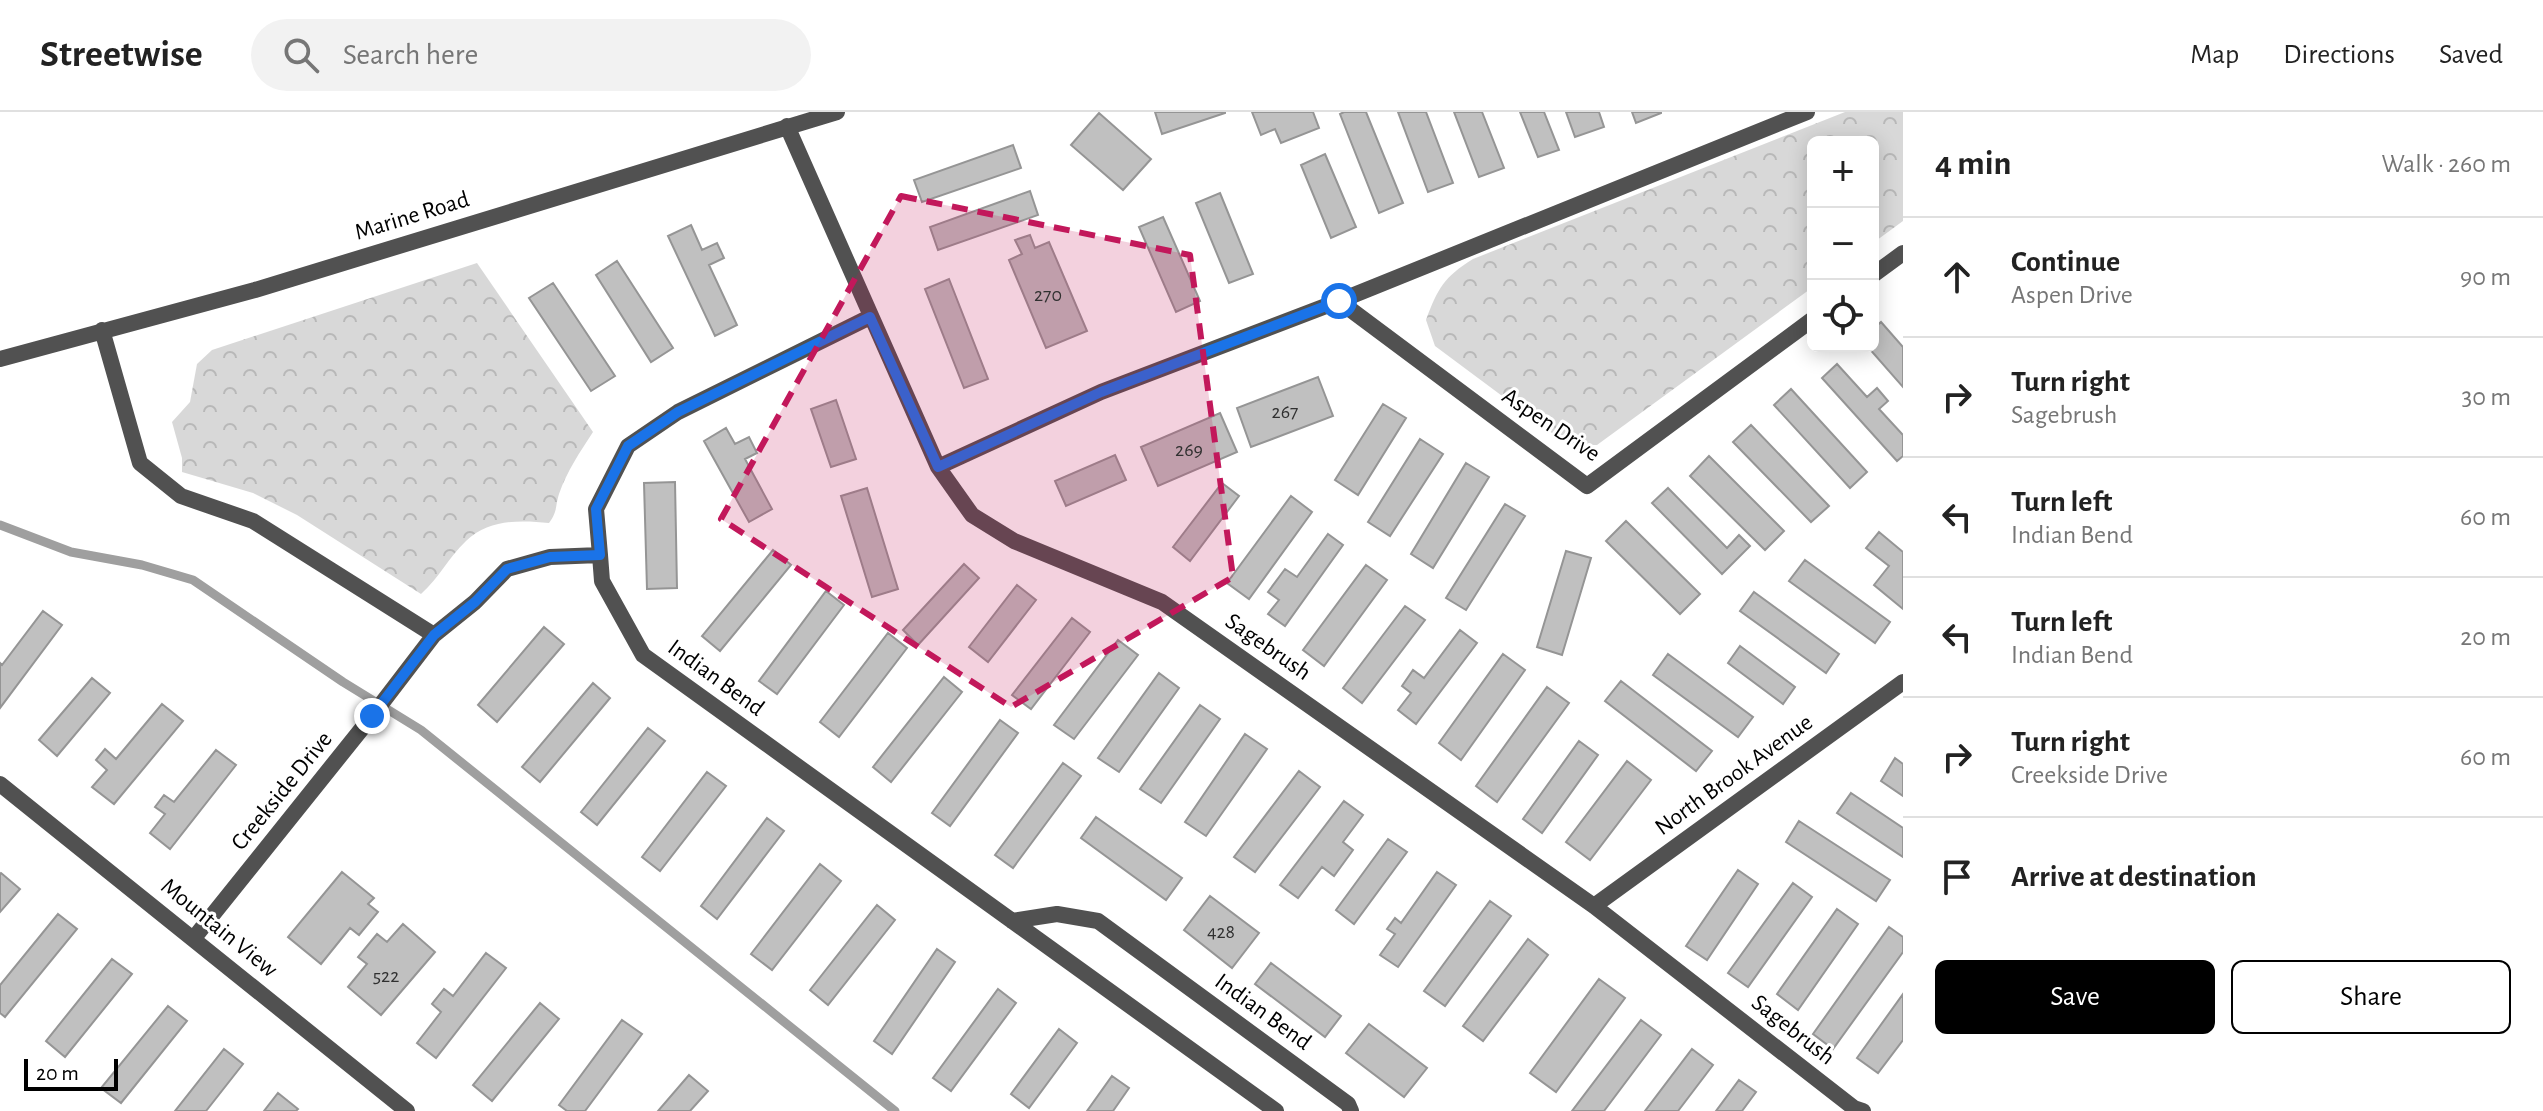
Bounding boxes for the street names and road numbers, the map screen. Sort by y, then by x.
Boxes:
street label: Marine Road [352,187,472,245]
street label: Aspen Drive [1498,384,1604,466]
street label: Sagebrush [1221,609,1315,685]
street label: Indian Bend [663,635,769,721]
street label: North Brook Avenue [1651,710,1817,840]
street label: Creekside Drive [227,727,337,855]
street label: Mountain View [156,874,282,982]
street label: Indian Bend [1210,969,1316,1055]
street label: Sagebrush [1747,990,1839,1070]

